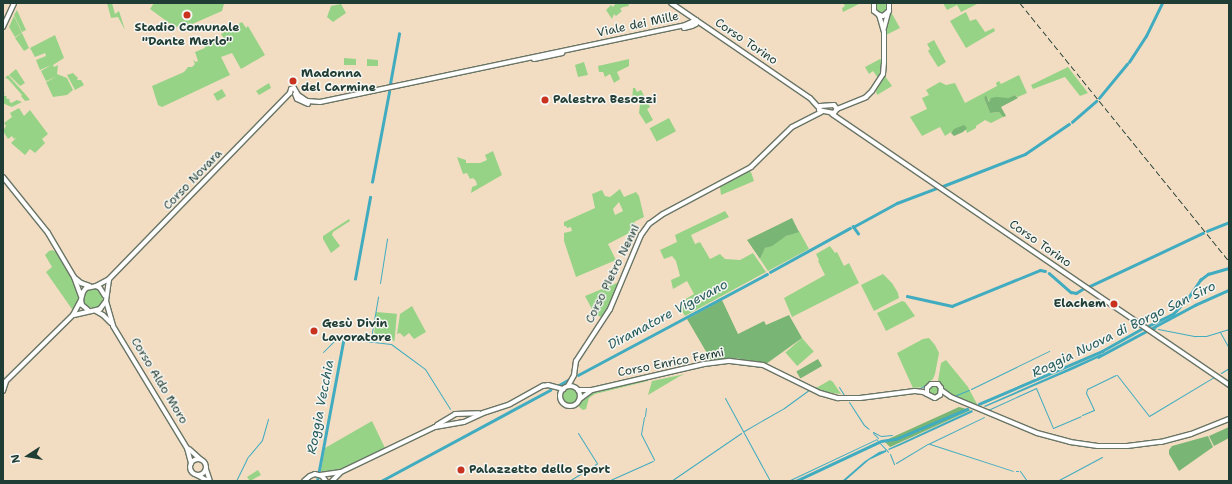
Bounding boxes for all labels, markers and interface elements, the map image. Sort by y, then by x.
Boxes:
street label: Viale dei Mille [596,9,680,41]
marker: Stadio Comunale "Dante Merlo" [182,10,192,20]
street label: Corso Torino [712,16,780,68]
place label: Stadio Comunale "Dante Merlo" [135,21,239,49]
place label: Madonna del Carmine [301,67,376,95]
marker: Madonna del Carmine [288,76,298,86]
place label: Palestra Besozzi [553,93,656,107]
marker: Palestra Besozzi [540,95,550,105]
street label: Corso Novara [161,147,225,213]
street label: Corso Torino [1006,217,1074,271]
street label: Corso Pietro Nenni [583,222,643,326]
water label: Diramatore Vigevano [605,277,731,353]
water label: Roggia Nuova di Borgo San Siro [1029,279,1219,381]
place label: Elachem [1053,297,1106,311]
marker: Elachem [1109,299,1119,309]
place label: Gesù Divin Lavoratore [322,317,391,345]
marker: Gesù Divin Lavoratore [309,326,319,336]
street label: Corso Aldo Moro [128,335,190,427]
street label: Corso Enrico Fermi [617,346,725,380]
water label: Roggia Vecchia [304,358,338,456]
north arrow [8,436,48,476]
text: N [8,453,24,464]
place label: Palazzetto dello Sport [469,463,610,477]
marker: Palazzetto dello Sport [456,465,466,475]

